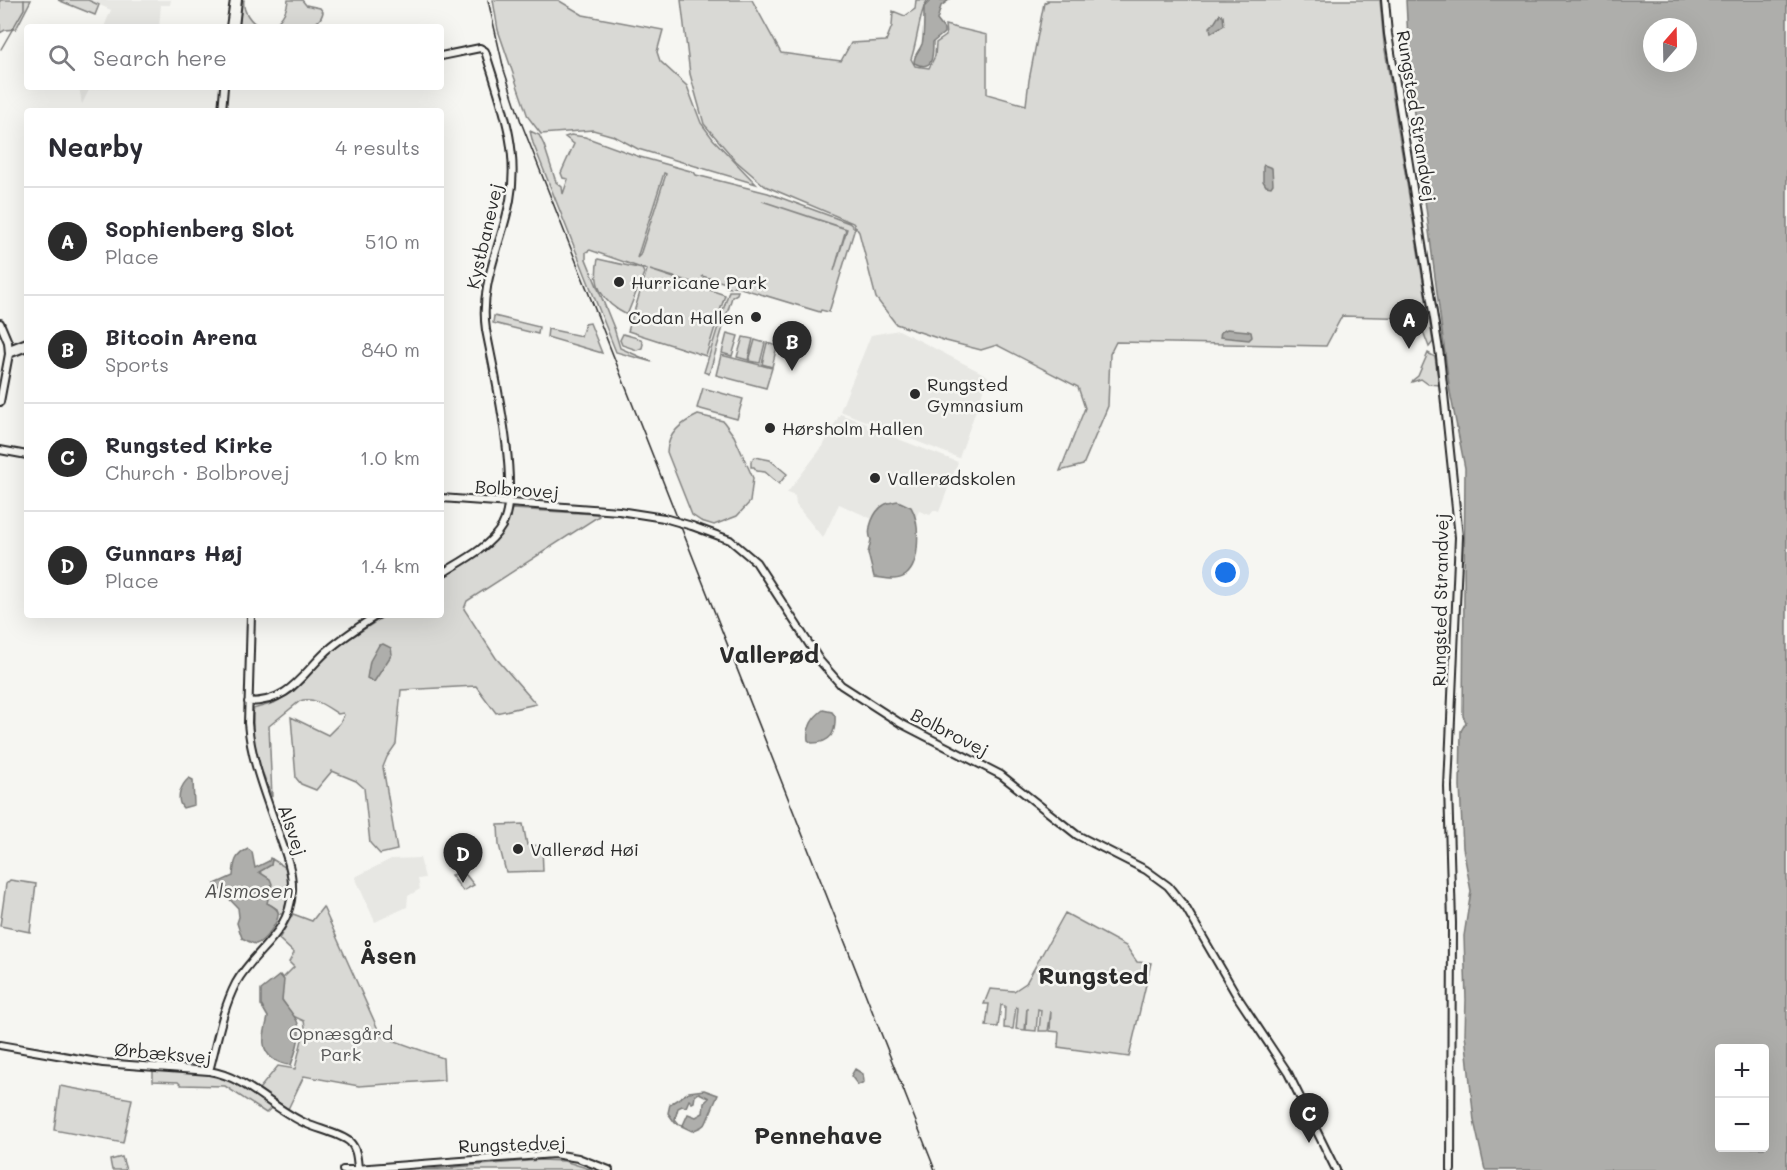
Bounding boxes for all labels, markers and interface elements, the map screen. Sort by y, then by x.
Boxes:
north arrow [1643,18,1697,72]
search box [24,24,444,90]
street label: Rungsted Strandvej [1392,29,1442,203]
icon: search [45,41,78,74]
text: Search here [93,43,227,72]
text: Nearby [48,130,143,164]
text: 4 results [335,134,420,160]
street label: Kystbanevej [460,181,508,291]
text: Sophienberg Slot [105,214,294,243]
text: A [61,228,74,254]
text: 510 m [365,228,420,254]
text: Place [105,243,159,269]
place label: Hurricane Park [631,270,767,294]
marker: Hurricane Park [612,275,626,289]
pin: A [1390,300,1428,349]
place label: Codan Hallen [628,305,744,329]
marker: Codan Hallen [749,310,763,324]
text: Bitcoin Arena [105,322,258,351]
pin: B [772,322,812,371]
text: B [61,336,74,362]
text: 840 m [361,336,420,362]
text: Sports [105,351,169,377]
place label: Rungsted Gymnasium [927,372,1024,417]
marker: Rungsted Gymnasium [908,387,922,401]
place label: Hørsholm Hallen [782,416,923,440]
marker: Hørsholm Hallen [763,421,777,435]
text: Rungsted Kirke [105,430,273,459]
text: C [60,444,75,470]
text: 1.0 km [360,444,420,470]
text: Church · Bolbrovej [105,459,290,485]
place label: Vallerødskolen [887,466,1016,490]
marker: Vallerødskolen [868,471,882,485]
street label: Bolbrovej [474,474,560,504]
street label: Rungsted Strandvej [1426,513,1454,687]
text: Gunnars Høj [105,538,243,567]
text: D [60,552,75,578]
text: 1.4 km [360,552,420,578]
your location [1211,558,1240,587]
text: Place [105,567,159,593]
district label: Vallerød [719,638,819,669]
street label: Bolbrovej [907,702,993,762]
street label: Alsvej [273,801,313,859]
pin: D [444,834,482,883]
place label: Vallerød Høi [530,837,639,861]
marker: Vallerød Høi [511,842,525,856]
water label: Alsmosen [204,877,294,903]
district label: Åsen [360,939,416,970]
district label: Rungsted [1038,959,1148,990]
park label: Opnæsgård Park [289,1021,393,1066]
street label: Ørbæksvej [113,1037,213,1069]
map controls [1715,1044,1769,1152]
button: + [1715,1044,1769,1098]
pin: C [1290,1094,1328,1143]
button: − [1715,1098,1769,1152]
district label: Pennehave [754,1119,882,1150]
street label: Rungstedvej [458,1130,566,1158]

